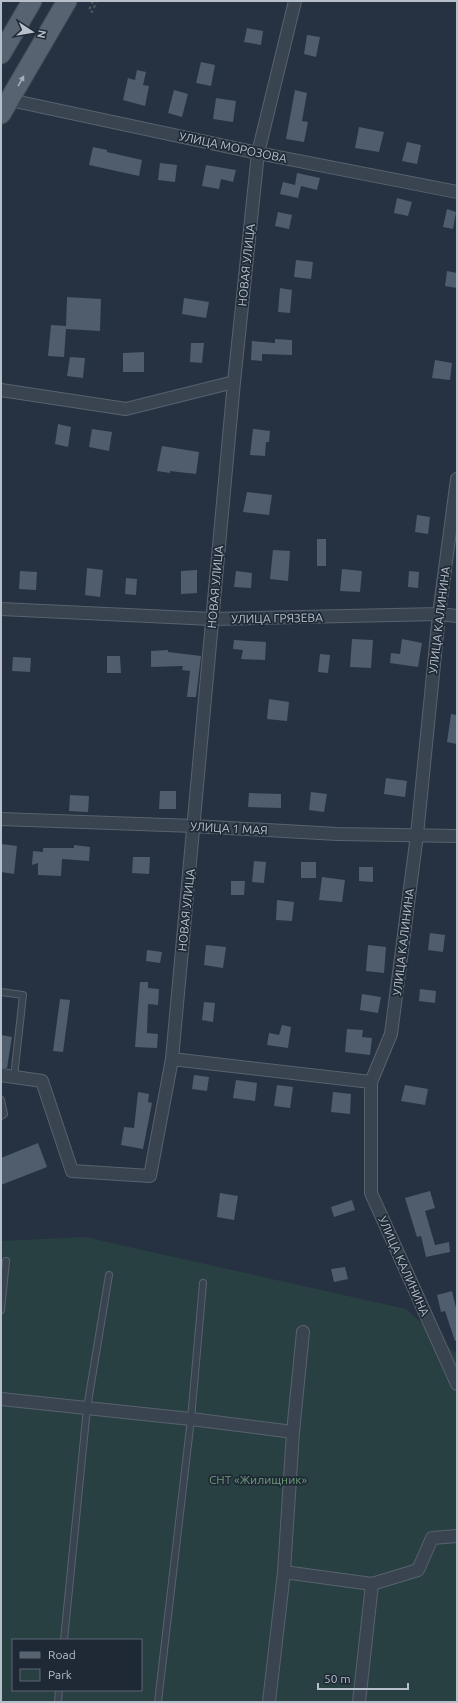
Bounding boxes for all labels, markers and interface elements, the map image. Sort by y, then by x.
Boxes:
north arrow [12,12,52,52]
text: N [35,29,49,39]
one-way arrow [17,75,24,87]
street label: УЛИЦА МОРОЗОВА [178,129,288,165]
street label: НОВАЯ УЛИЦА [235,223,257,307]
street label: НОВАЯ УЛИЦА [205,545,225,629]
street label: УЛИЦА КАЛИНИНА [426,565,452,674]
street label: УЛИЦА ГРЯЗЕВА [231,611,323,625]
street label: УЛИЦА 1 МАЯ [190,819,268,837]
street label: НОВАЯ УЛИЦА [175,868,197,952]
street label: УЛИЦА КАЛИНИНА [390,887,416,996]
street label: УЛИЦА КАЛИНИНА [376,1214,432,1318]
park label: СНТ «Жилищник» [209,1473,307,1486]
legend [12,1639,142,1691]
text: Road [48,1648,76,1661]
scale bar [318,1665,408,1691]
text: Park [48,1668,72,1681]
text: 50 m [324,1672,351,1685]

